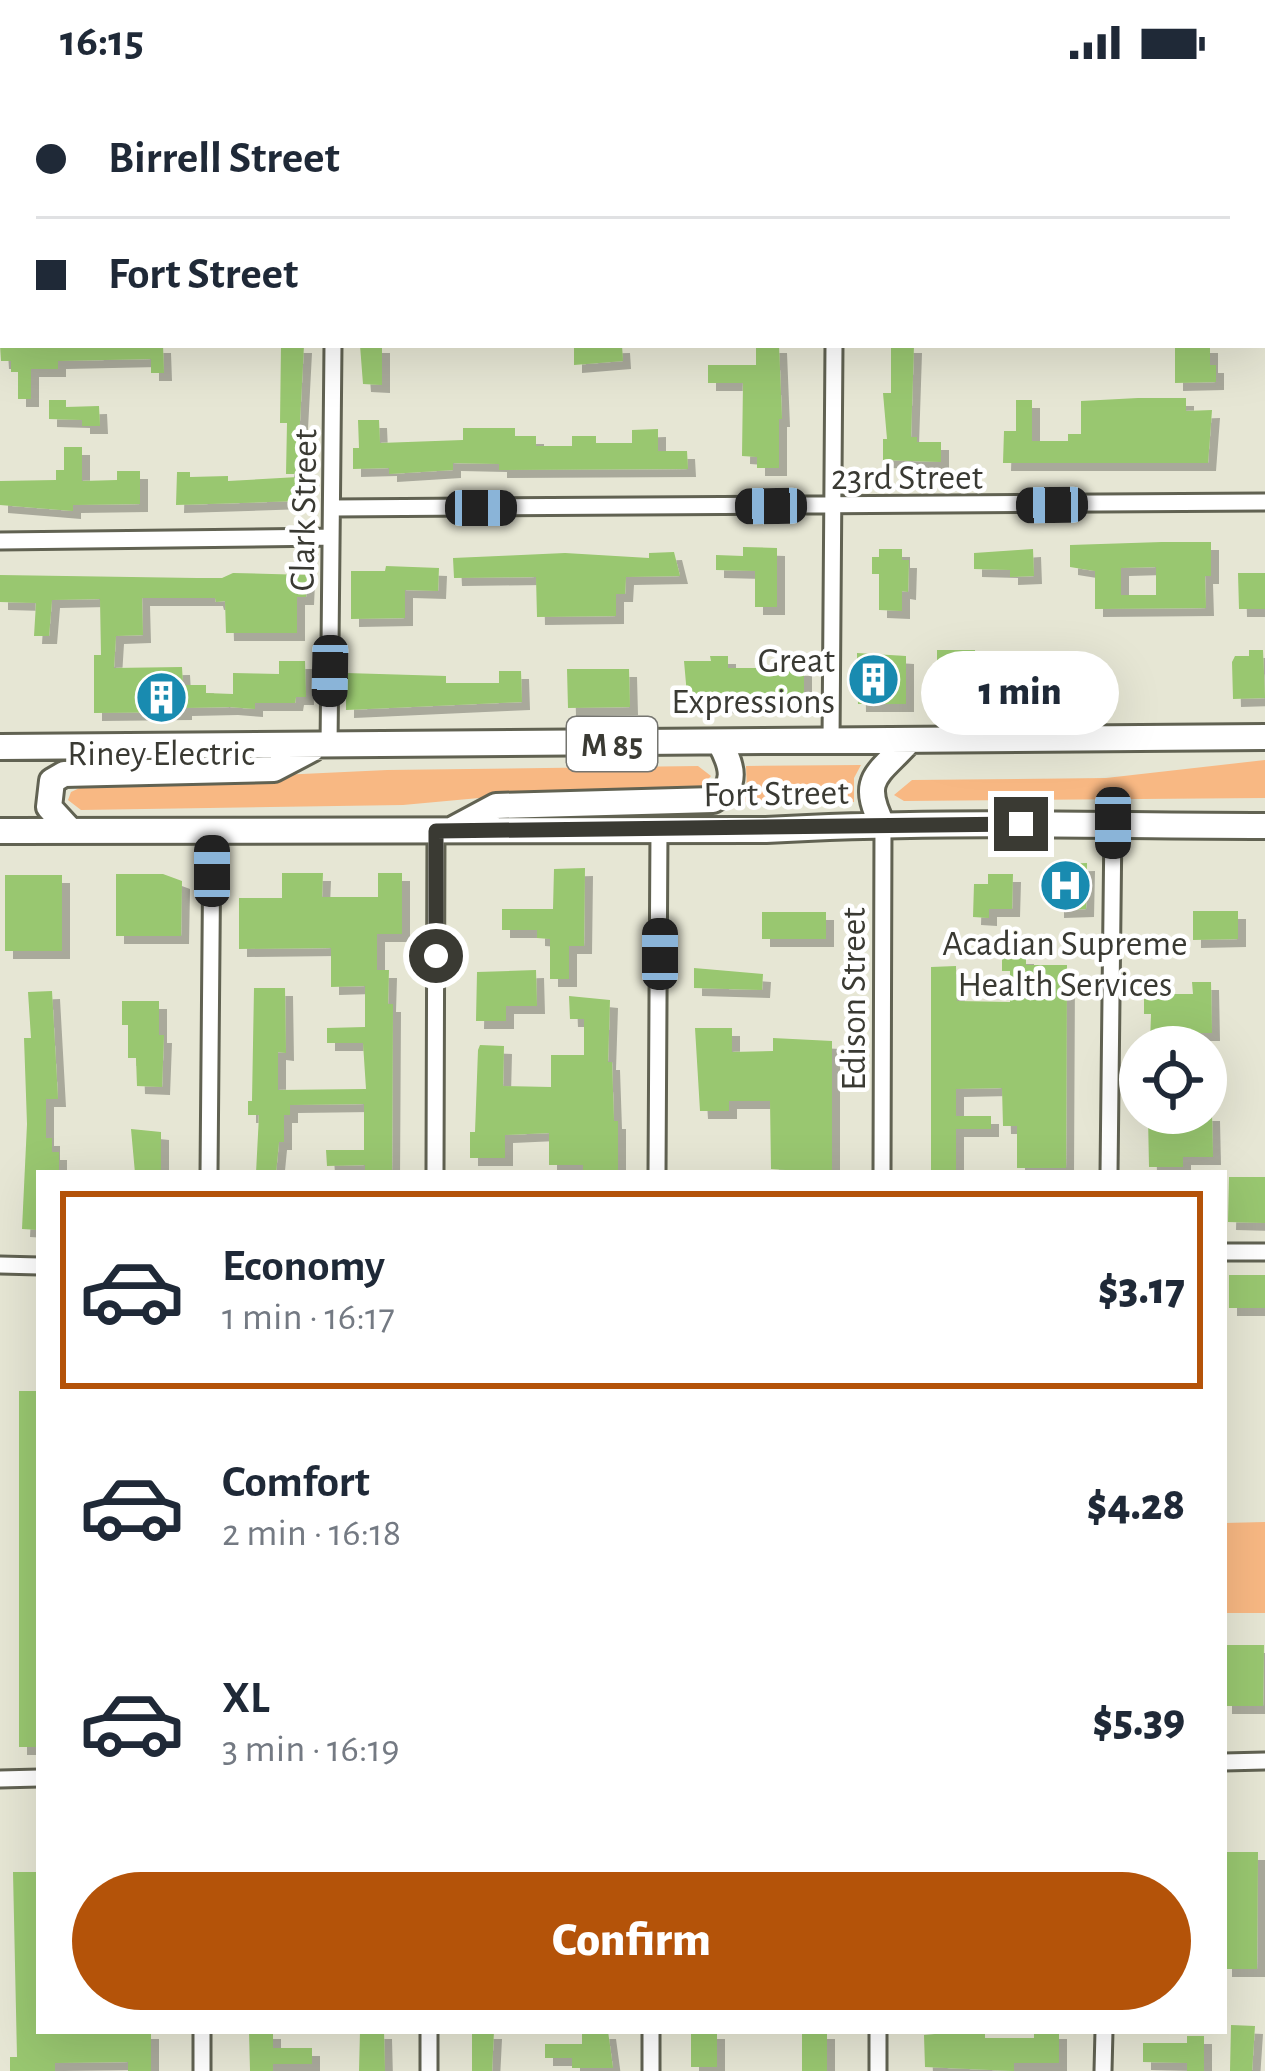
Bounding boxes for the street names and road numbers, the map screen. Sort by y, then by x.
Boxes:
street label: Clark Street [285,428,323,592]
street label: 23rd Street [831,460,984,496]
road number: M 85 [567,717,657,771]
street label: Fort Street [703,775,850,813]
street label: Edison Street [836,907,872,1091]

